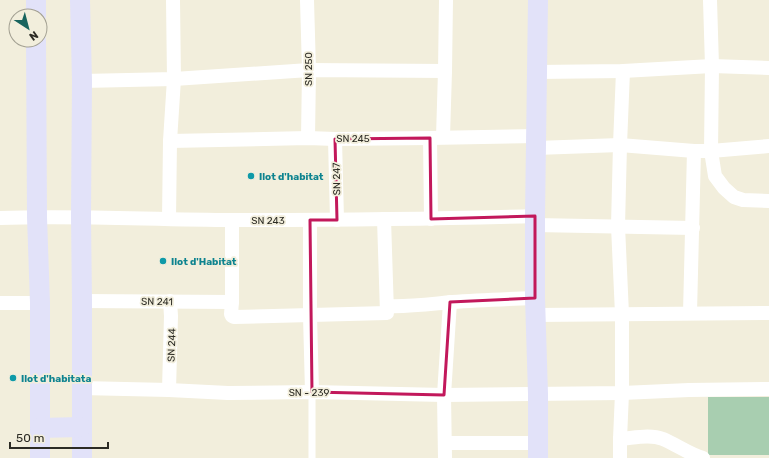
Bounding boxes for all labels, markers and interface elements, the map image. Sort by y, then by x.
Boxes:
north arrow [8,8,48,48]
text: N [26,28,41,43]
street label: SN 250 [303,52,315,86]
street label: SN 245 [336,133,370,145]
street label: SN 247 [331,163,343,195]
marker: Ilot d'habitat [246,171,256,181]
place label: Ilot d'habitat [259,171,324,183]
street label: SN 243 [251,215,285,227]
marker: Ilot d'Habitat [158,256,168,266]
place label: Ilot d'Habitat [171,256,237,268]
street label: SN 241 [141,296,173,308]
street label: SN 244 [165,328,179,362]
marker: Ilot d'habitata [8,373,18,383]
place label: Ilot d'habitata [21,373,91,385]
street label: SN - 239 [289,387,329,399]
scale bar [10,424,108,450]
text: 50 m [16,431,44,445]

